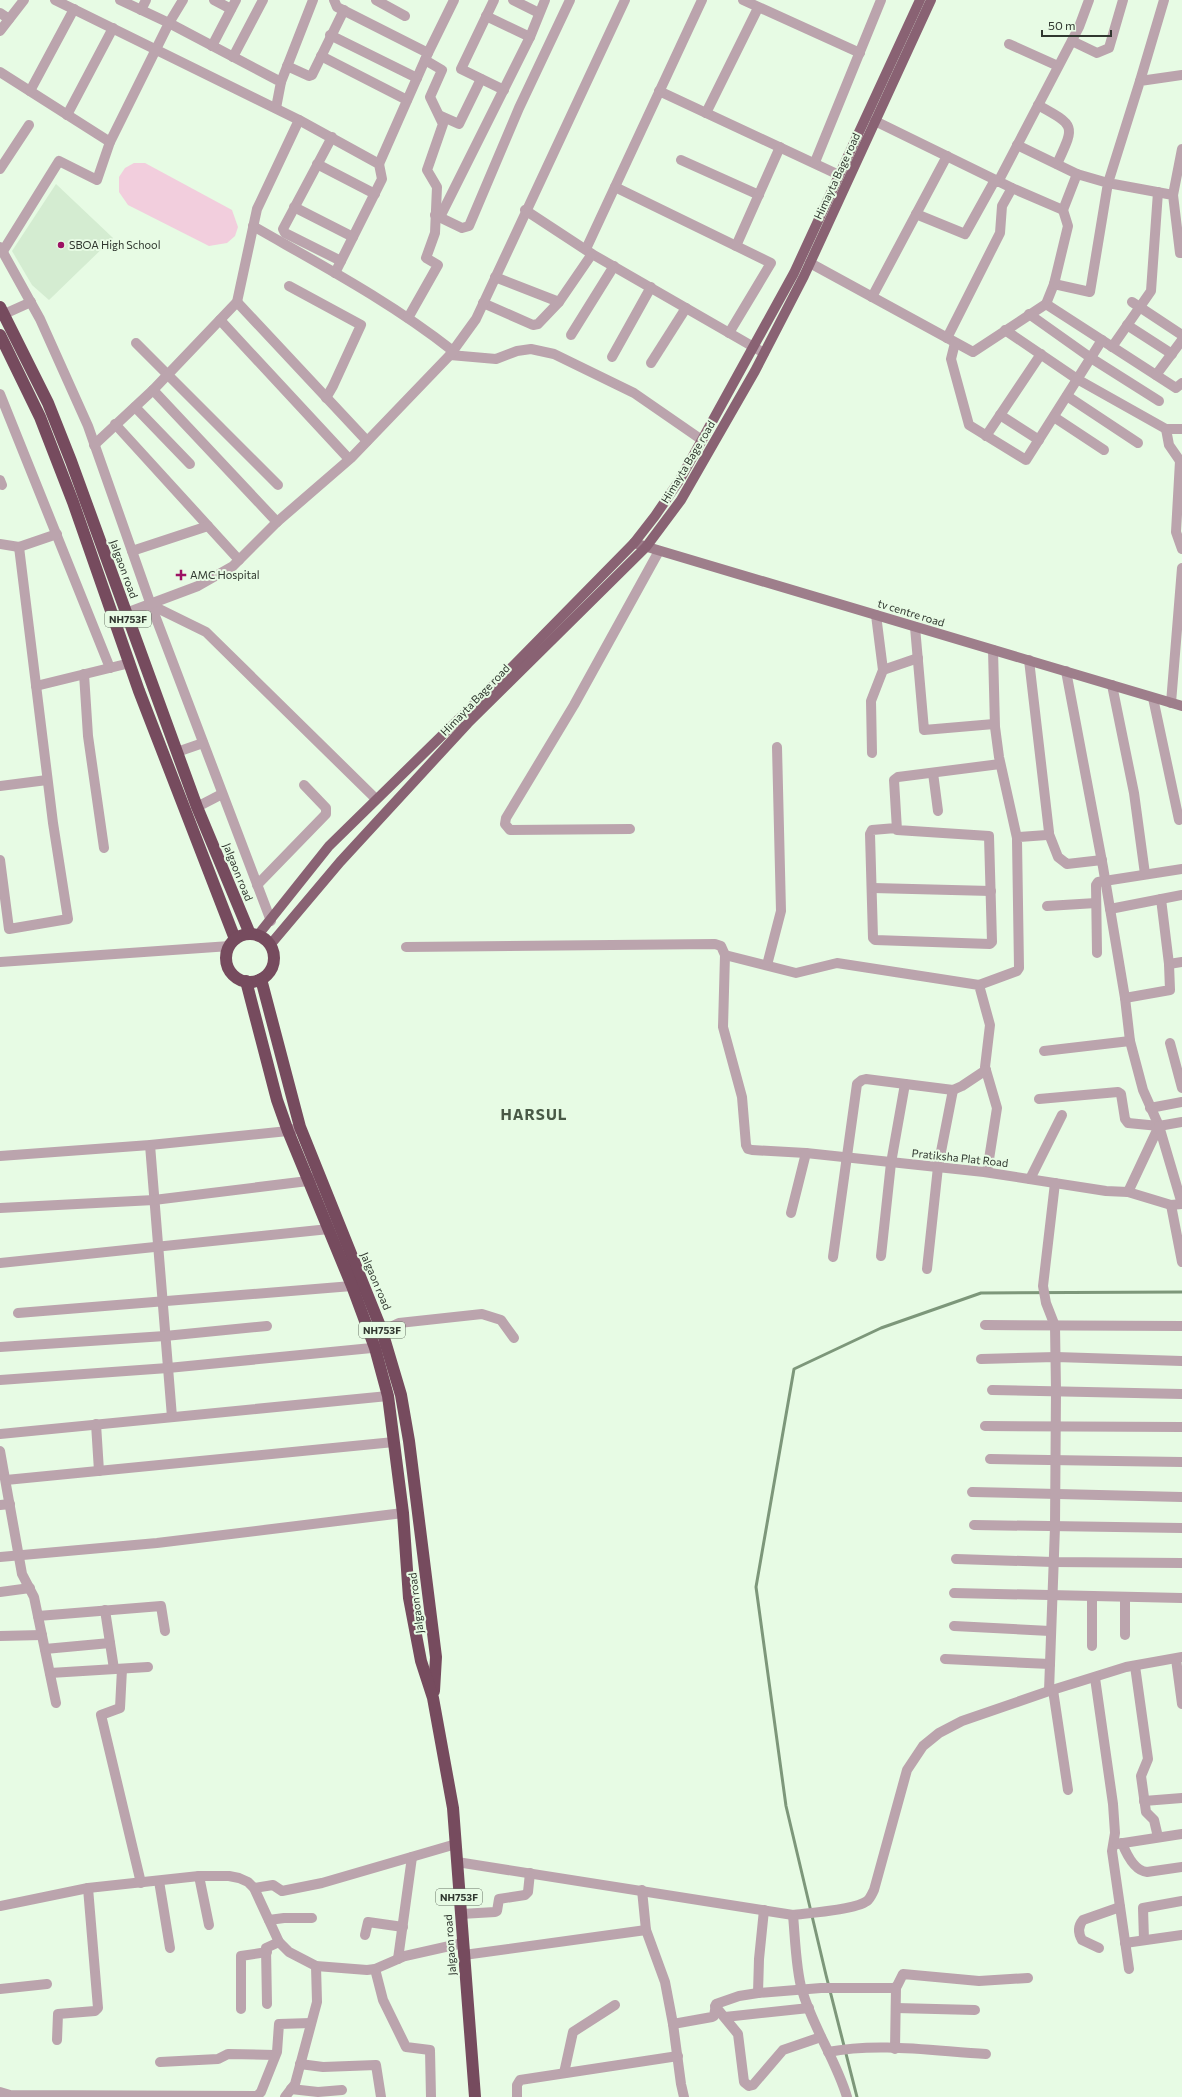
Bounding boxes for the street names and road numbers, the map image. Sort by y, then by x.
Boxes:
street label: Himayta Bage road [811,131,862,221]
street label: Himayta Bage road [658,418,717,505]
street label: Jalgaon road [107,538,141,600]
street label: tv centre road [876,596,946,629]
road number: NH753F [105,611,151,627]
street label: Himayta Bage road [437,661,512,738]
street label: Jalgaon road [220,841,256,903]
street label: Pratiksha Plat Road [911,1146,1009,1169]
street label: Jalgaon road [358,1250,394,1312]
road number: NH753F [359,1322,405,1338]
street label: Jalgaon road [405,1572,427,1634]
road number: NH753F [436,1889,482,1905]
street label: Jalgaon road [441,1914,459,1976]

